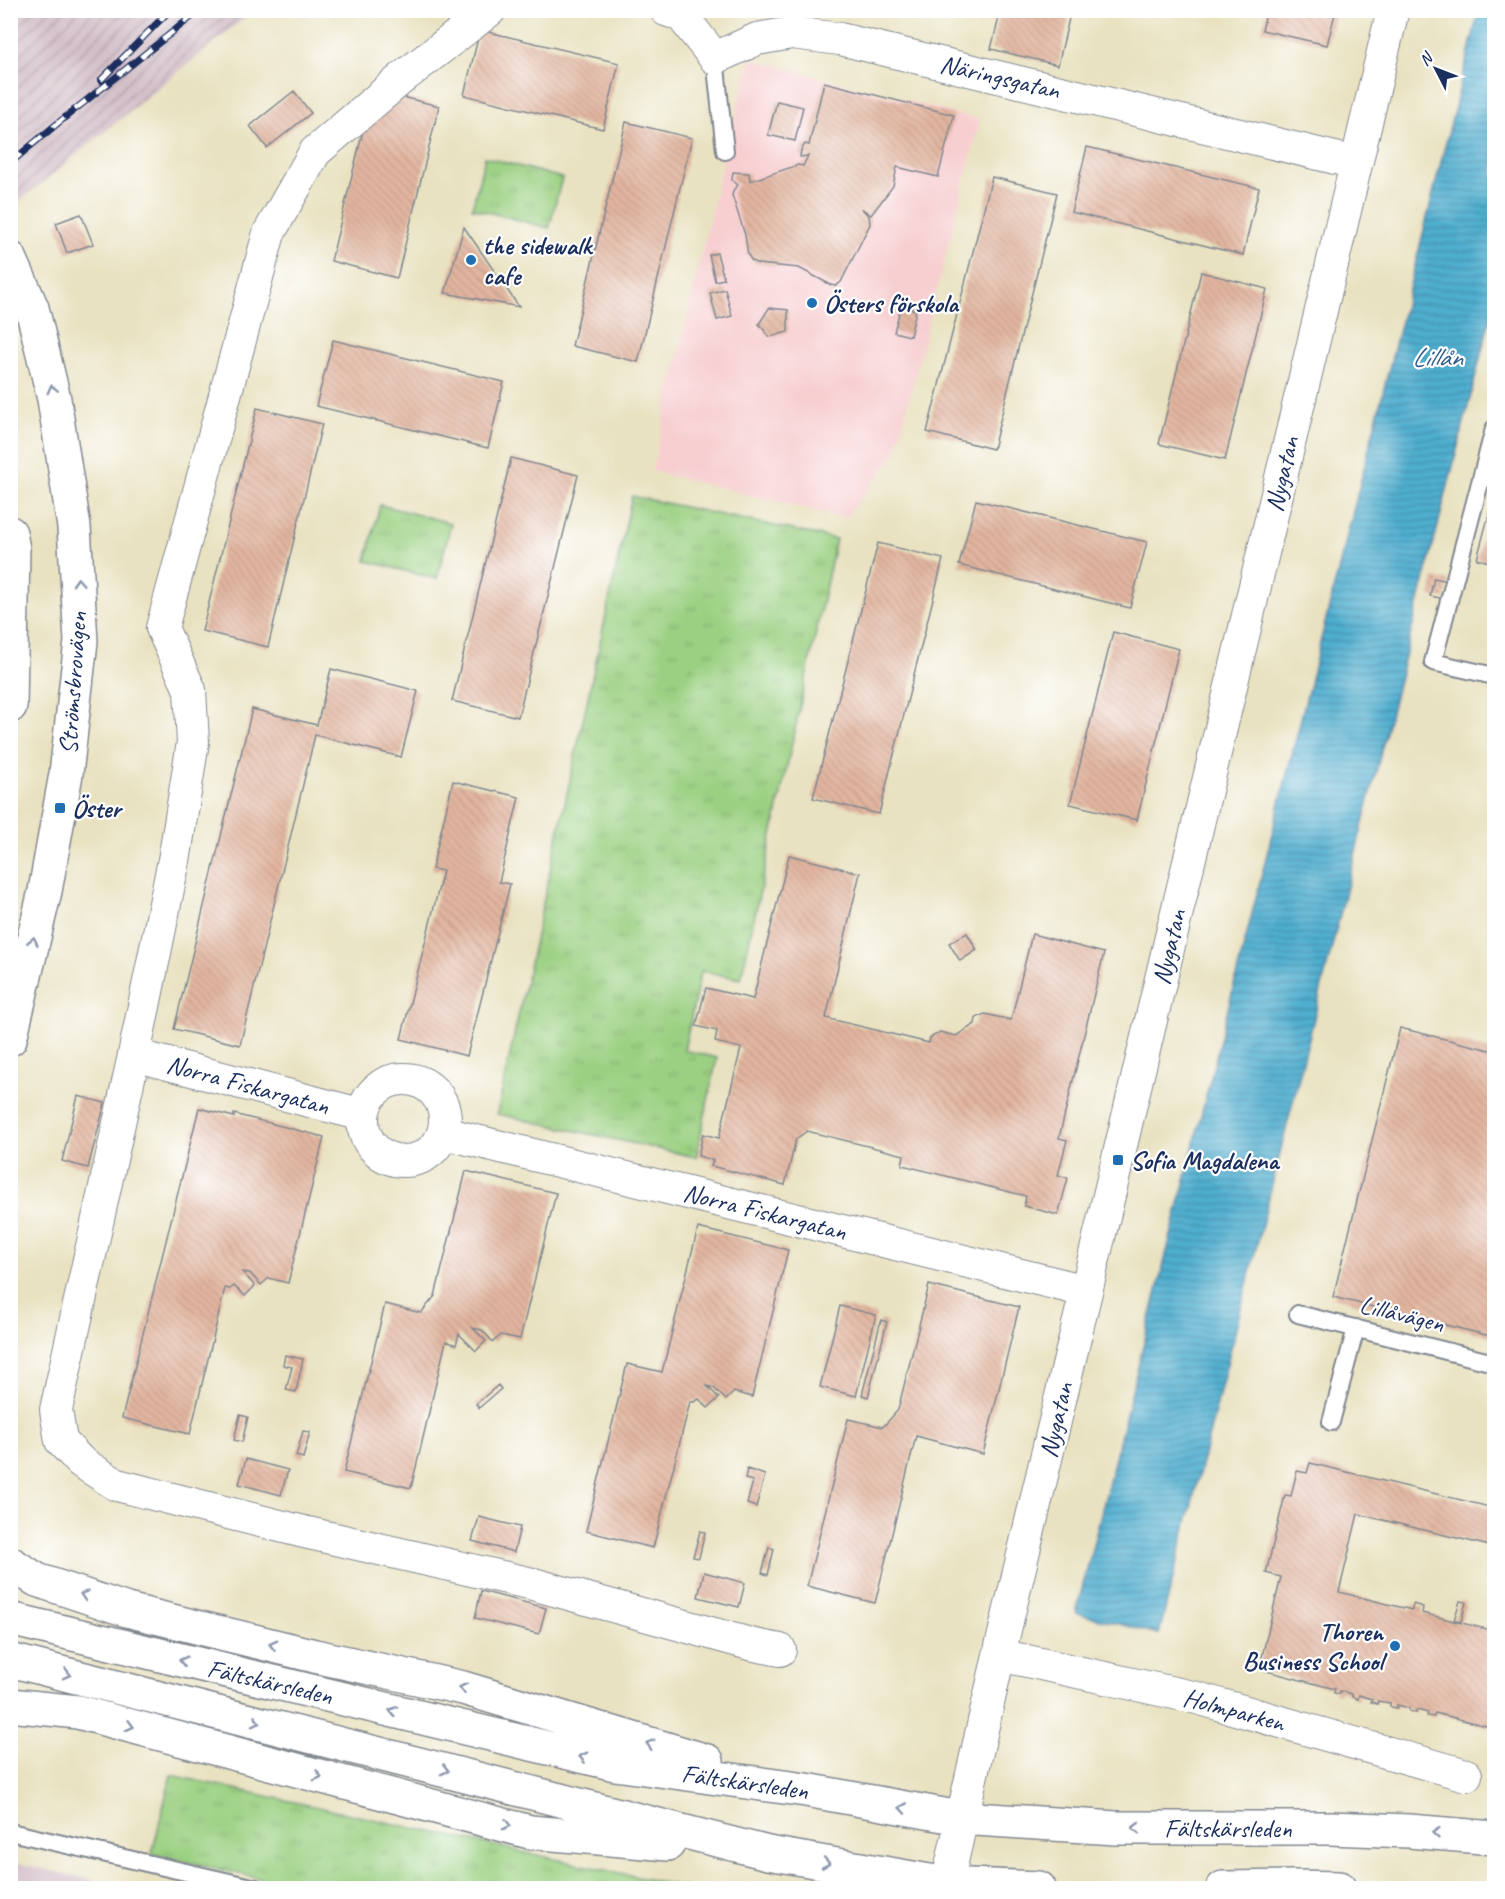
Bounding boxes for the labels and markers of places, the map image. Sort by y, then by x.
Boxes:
place label: the sidewalk cafe [483,229,594,292]
marker: the sidewalk cafe [464,253,478,267]
place label: Östers förskola [824,287,960,320]
marker: Östers förskola [805,296,819,310]
place label: Öster [72,792,123,825]
marker: Öster [53,801,67,815]
place label: Sofia Magdalena [1130,1144,1281,1177]
marker: Sofia Magdalena [1111,1153,1125,1167]
place label: Thoren Business School [1243,1615,1388,1678]
marker: Thoren Business School [1388,1639,1402,1653]

